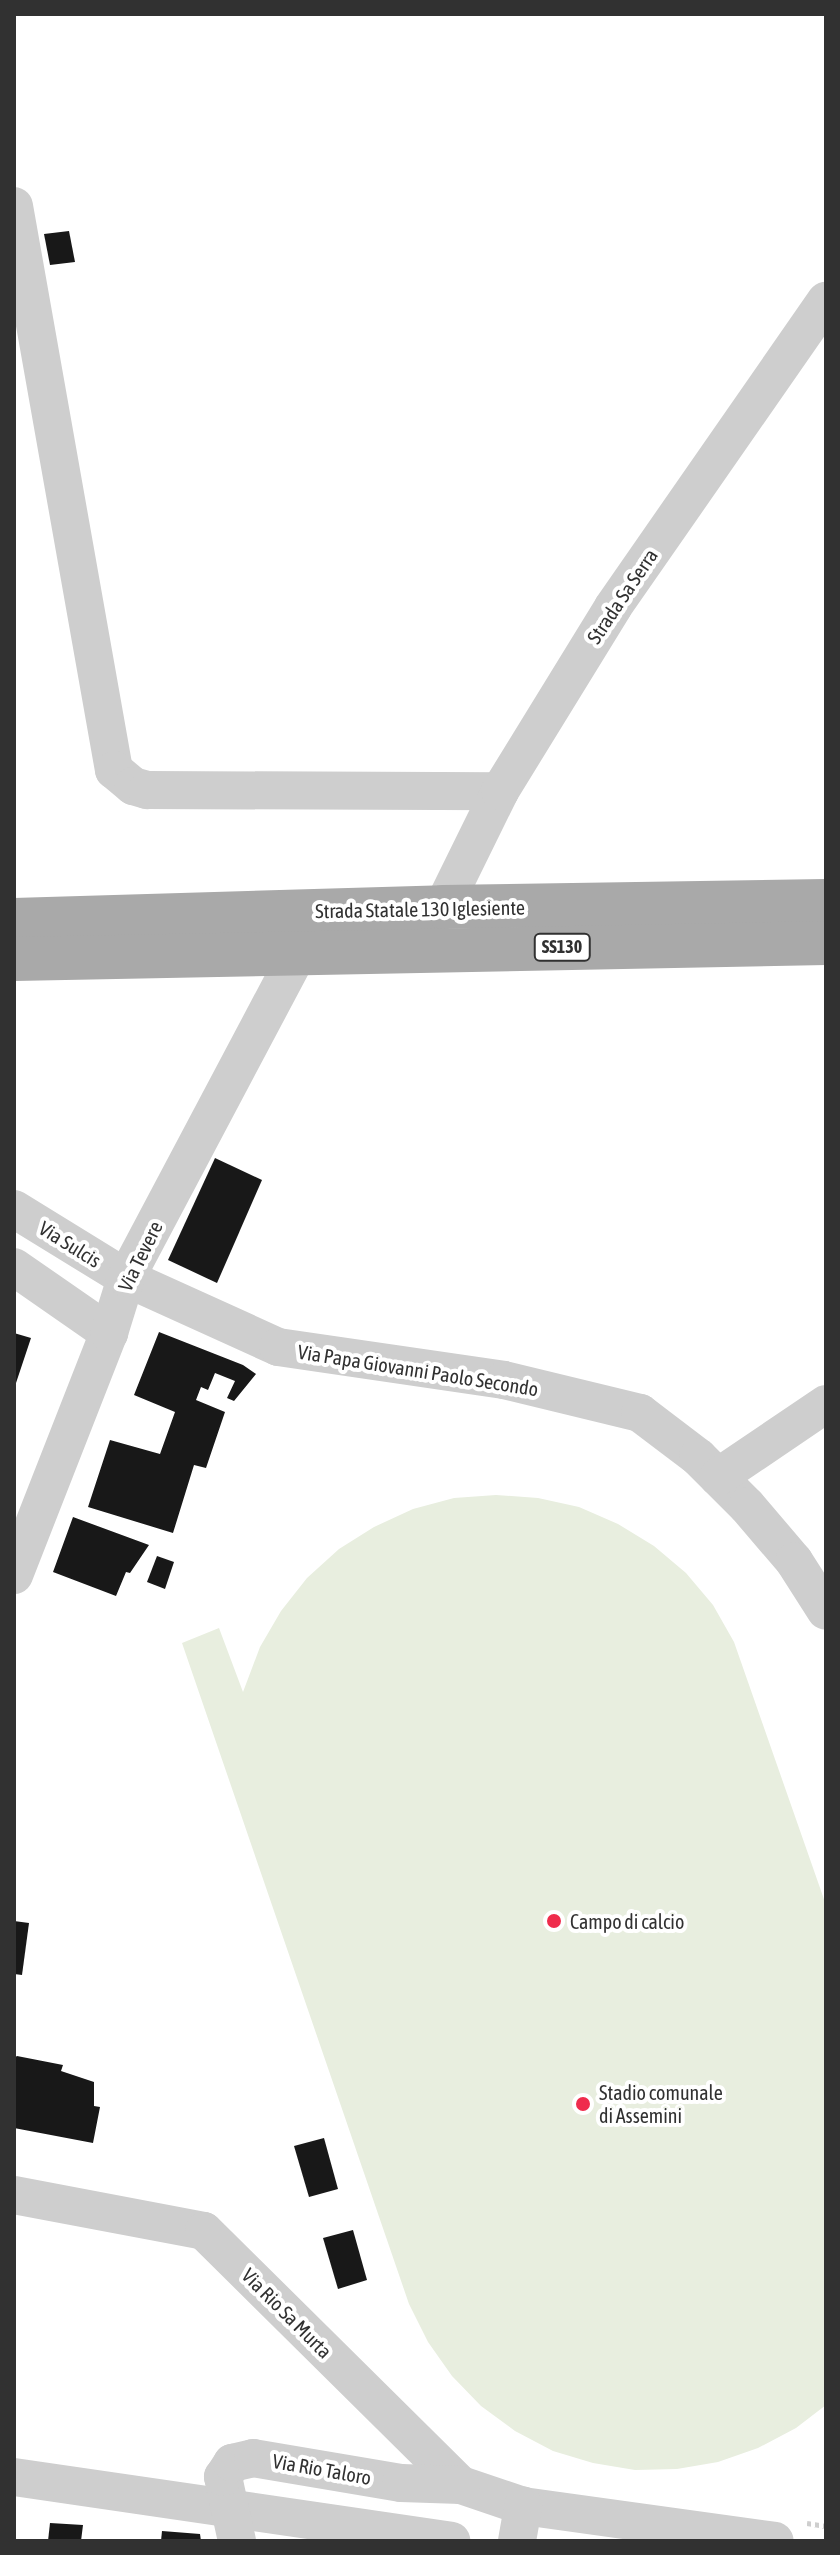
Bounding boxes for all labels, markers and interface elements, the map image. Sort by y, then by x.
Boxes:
street label: Strada Sa Serra [582,544,662,648]
street label: Strada Statale 130 Iglesiente [315,895,525,923]
road number: SS130 [532,933,592,961]
street label: Via Sulcis [35,1216,105,1272]
street label: Via Tevere [113,1217,167,1295]
street label: Via Papa Giovanni Paolo Secondo [296,1339,540,1401]
place label: Campo di calcio [570,1909,684,1933]
marker: Campo di calcio [545,1912,563,1930]
place label: Stadio comunale di Assemini [599,2080,723,2127]
marker: Stadio comunale di Assemini [574,2095,592,2113]
street label: Via Rio Sa Murta [237,2263,337,2363]
street label: Via Rio Taloro [271,2449,373,2489]

